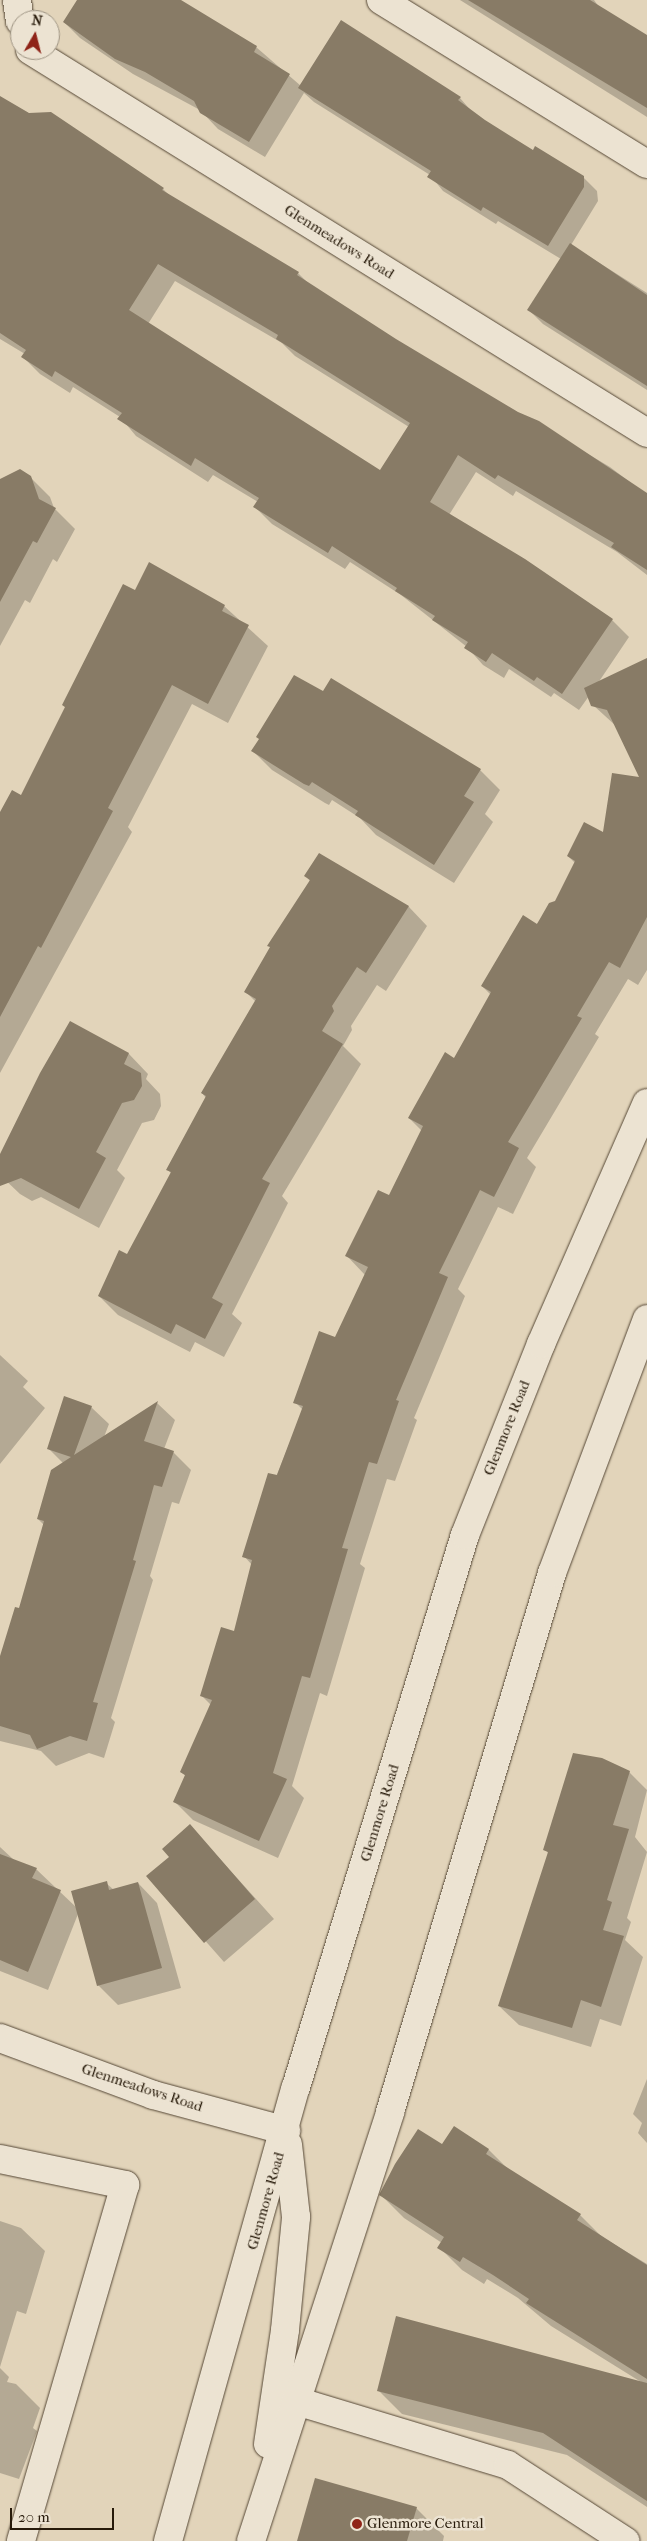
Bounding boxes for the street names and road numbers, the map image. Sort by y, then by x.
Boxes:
street label: Glenmeadows Road [281,201,397,283]
street label: Glenmore Road [480,1378,534,1478]
street label: Glenmore Road [357,1762,403,1864]
street label: Glenmeadows Road [79,2060,205,2116]
street label: Glenmore Road [243,2150,289,2252]

